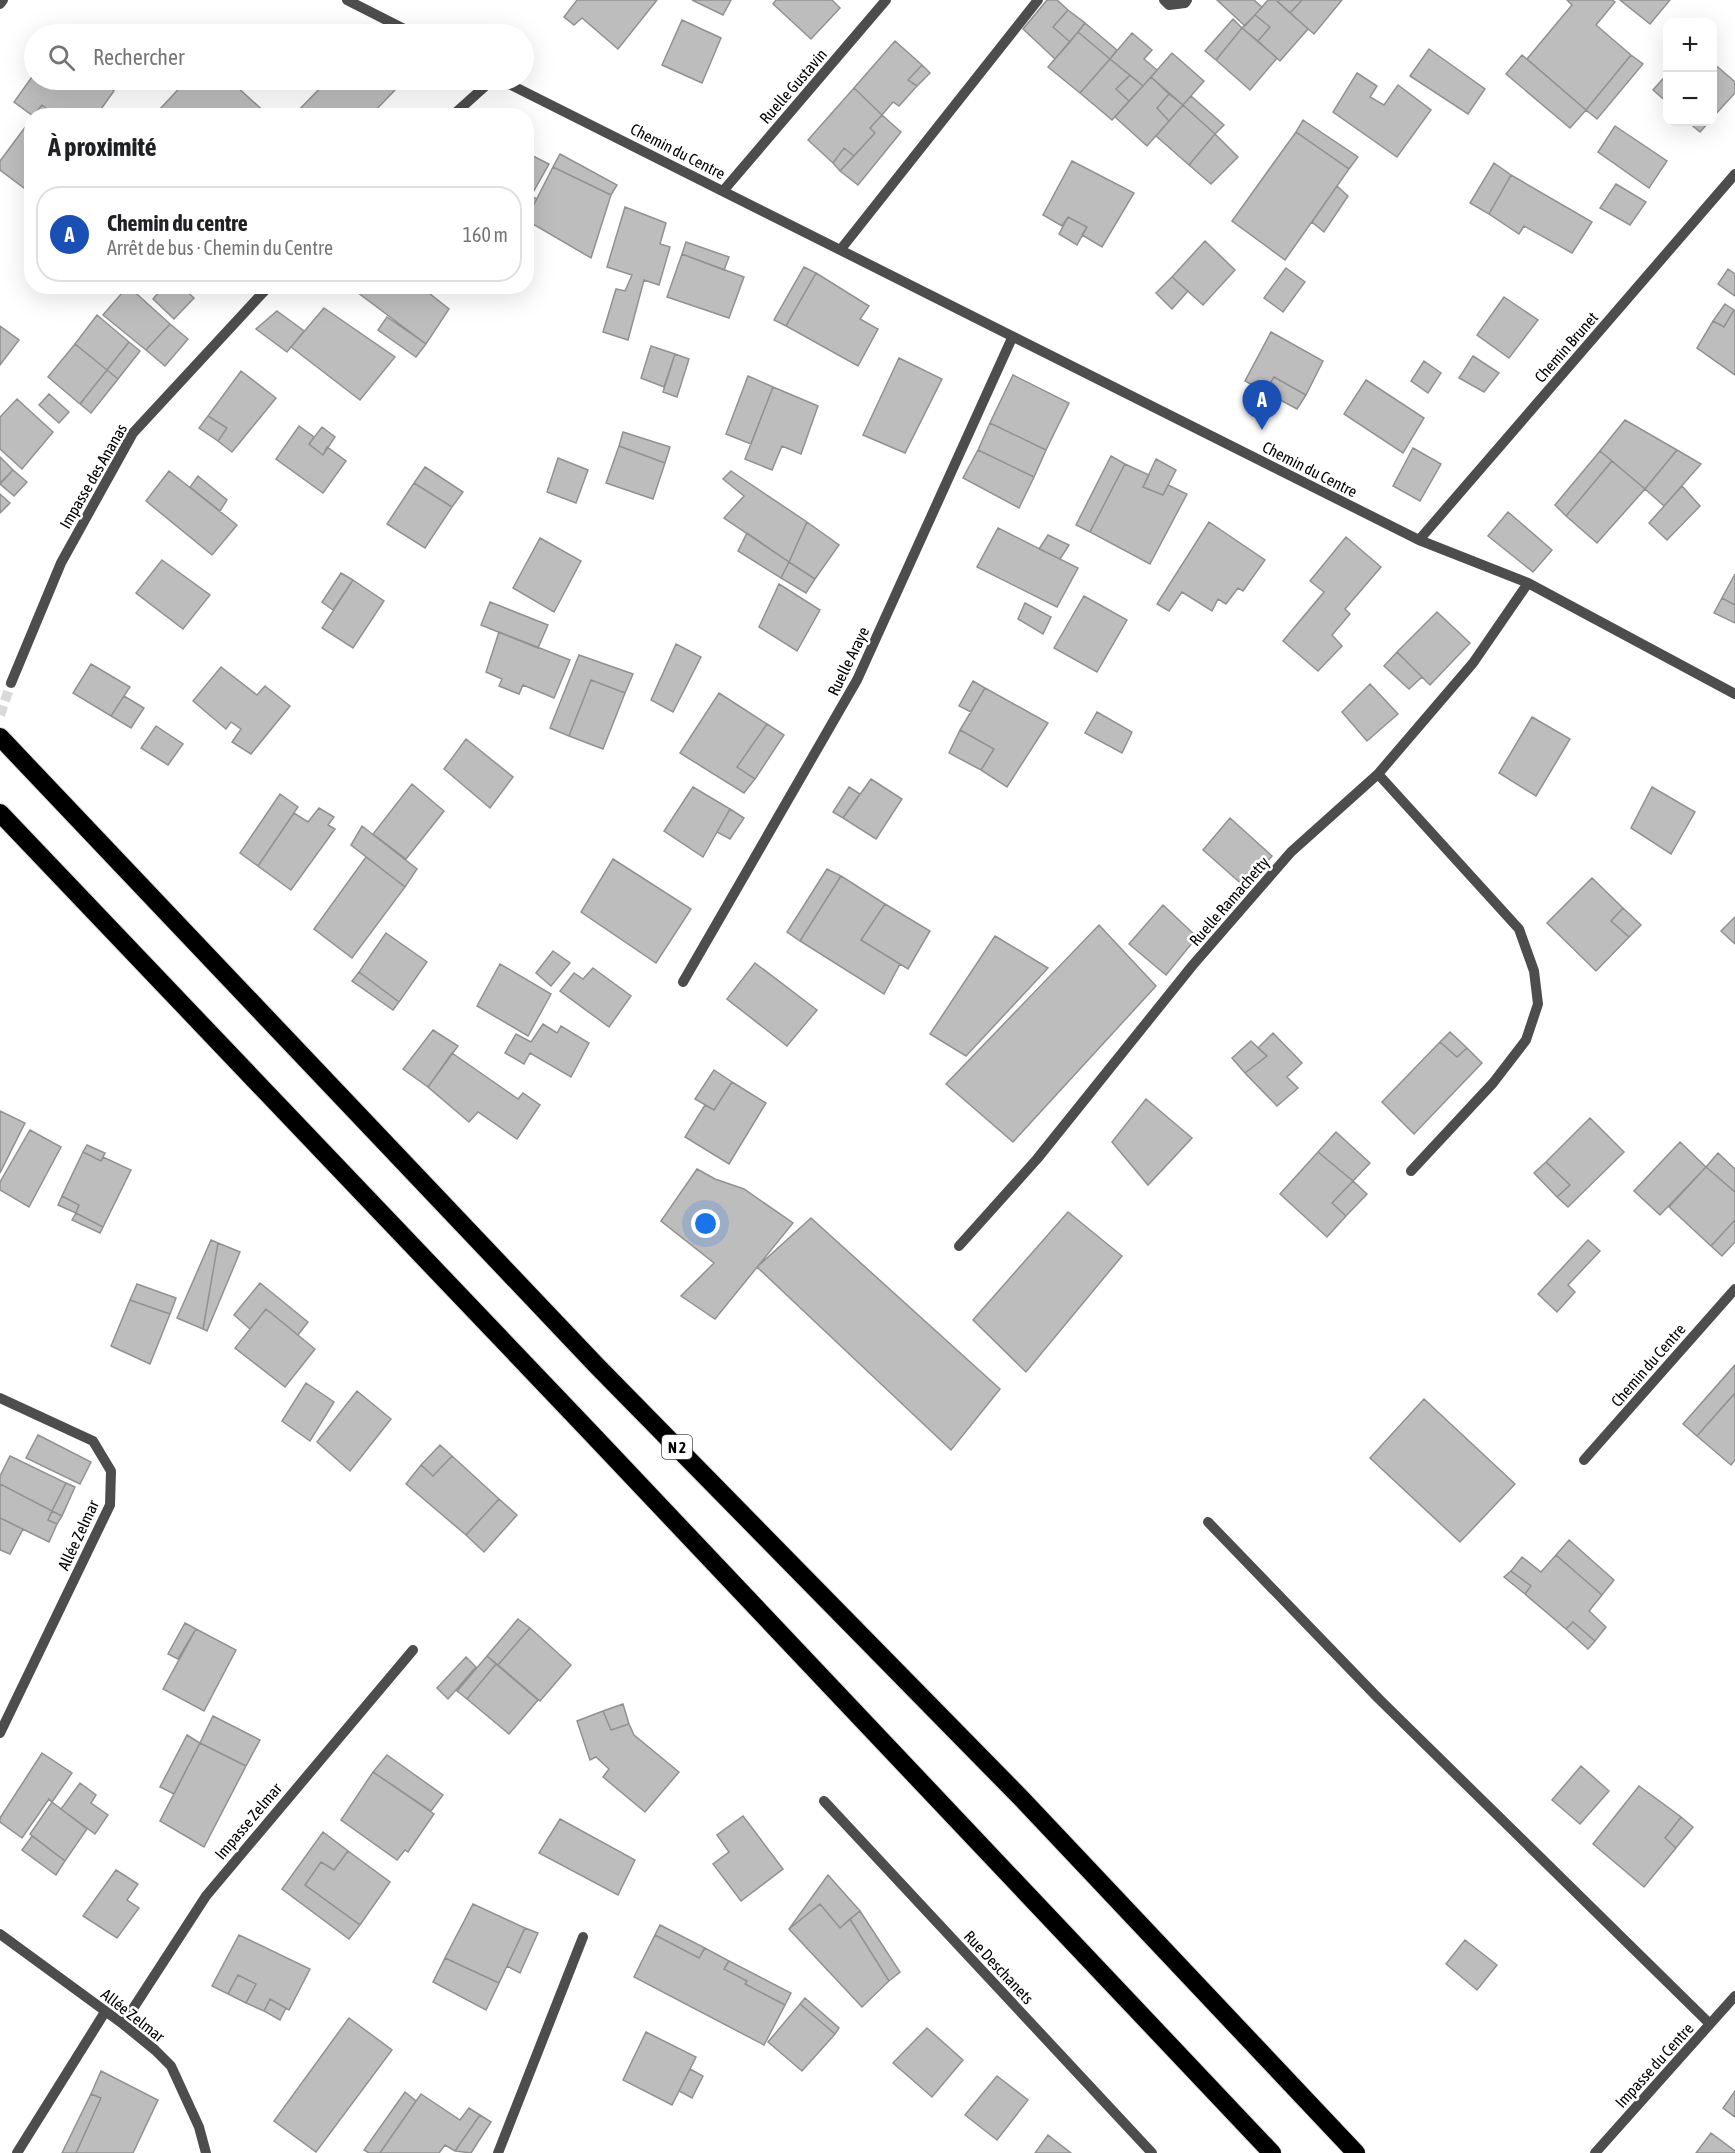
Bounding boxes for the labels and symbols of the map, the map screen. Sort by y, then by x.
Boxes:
street label: Ruelle Gustavin [756,45,830,127]
street label: Chemin du Centre [628,119,728,183]
street label: Chemin Brunet [1531,308,1602,386]
pin: A [1242,380,1282,430]
street label: Impasse des Ananas [56,420,131,532]
street label: Chemin du Centre [1260,437,1360,501]
street label: Ruelle Araye [824,624,873,699]
street label: Ruelle Ramachetty [1185,853,1274,950]
your location [691,1209,720,1238]
street label: Chemin du Centre [1607,1320,1689,1410]
road number: N 2 [662,1435,692,1459]
street label: Allée Zelmar [54,1497,102,1573]
street label: Impasse Zelmar [211,1779,286,1863]
street label: Rue Deschanets [961,1927,1038,2008]
street label: Allée Zelmar [98,1985,168,2045]
street label: Impasse du Centre [1611,2019,1697,2112]

